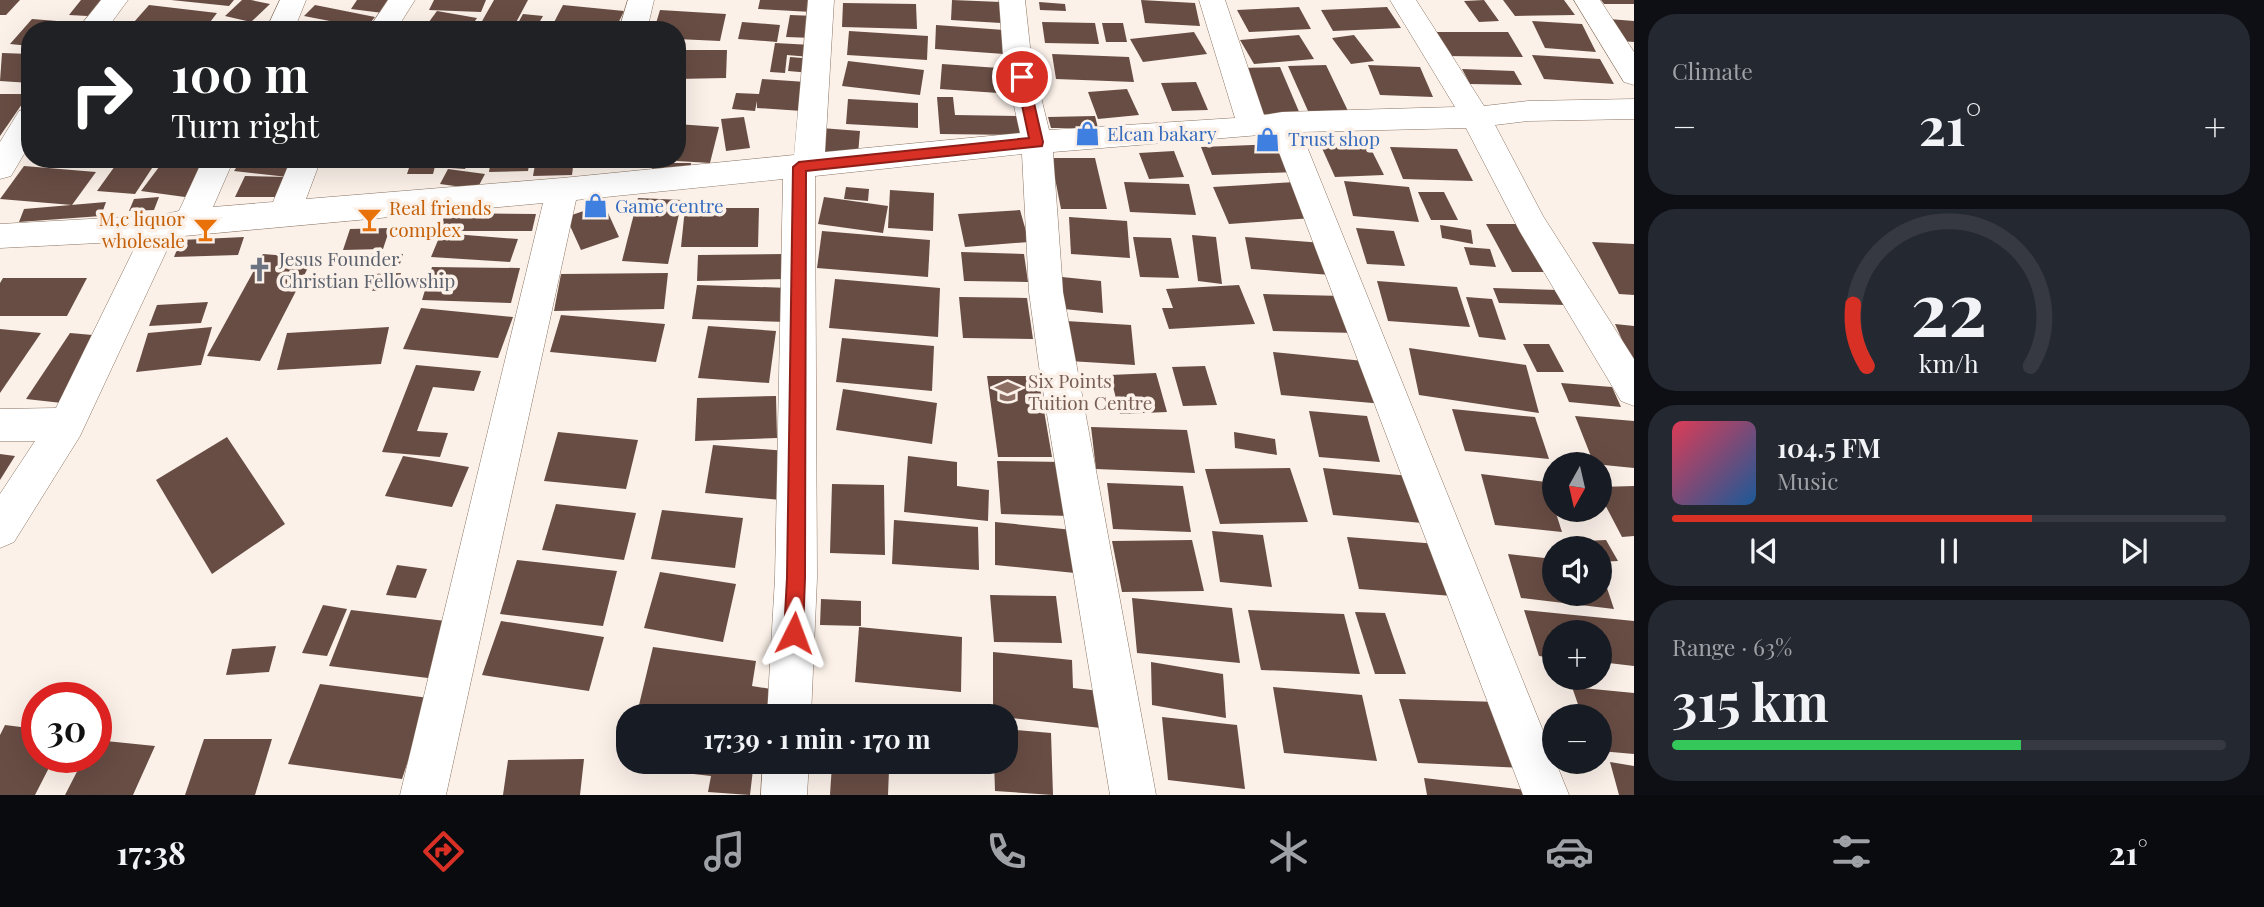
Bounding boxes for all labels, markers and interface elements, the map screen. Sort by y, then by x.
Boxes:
text: 100 m [171,40,309,105]
pin [992,47,1052,107]
icon: right [56,49,147,140]
text: Climate [1672,55,1753,86]
icon: arrive [1003,58,1041,96]
text: 21° [1919,90,1982,159]
text: − [1672,100,1697,151]
text: + [2204,100,2226,151]
text: Turn right [171,103,319,146]
shop icon: Elcan bakary [1073,120,1101,148]
place label: Elcan bakary [1107,120,1217,146]
shop icon: Trust shop [1254,125,1282,153]
place label: Trust shop [1288,125,1380,151]
shop icon: Game centre [581,192,609,220]
place label: Game centre [615,192,724,218]
place label: Real friends complex [389,194,491,242]
place label: M,c liquor wholesale [98,205,186,253]
bar icon: Real friends complex [355,205,383,233]
bar icon: M,c liquor wholesale [191,216,219,244]
place label: Jesus Founder Christian Fellowship [278,245,455,293]
church icon: Jesus Founder Christian Fellowship [245,256,273,284]
text: 22 [1911,257,1987,354]
text: km/h [1919,346,1979,379]
place label: Six Points Tuition Centre [1028,367,1152,415]
school or university icon: Six Points Tuition Centre [994,378,1022,406]
text: 104.5 FM [1777,430,1881,465]
north arrow [1542,452,1612,522]
map controls [1542,452,1612,774]
text: Music [1777,465,1838,496]
icon: previous [1745,532,1783,570]
icon: pause [1930,532,1968,570]
icon: next [2115,532,2153,570]
button: sound [1542,536,1612,606]
position arrow [757,596,831,670]
button: + [1542,620,1612,690]
text: Range · 63% [1672,631,1792,662]
text: 315 km [1672,666,1829,735]
speed limit sign: 30 [21,682,112,773]
button: − [1542,704,1612,774]
text: 17:39 · 1 min · 170 m [704,721,930,756]
icon: directions [419,827,468,876]
icon: music [700,827,749,876]
icon: phone [982,827,1031,876]
icon: climate [1264,827,1313,876]
icon: car [1545,827,1594,876]
icon: filters [1827,827,1876,876]
text: 17:38 [116,830,186,873]
text: 21° [2109,830,2148,873]

